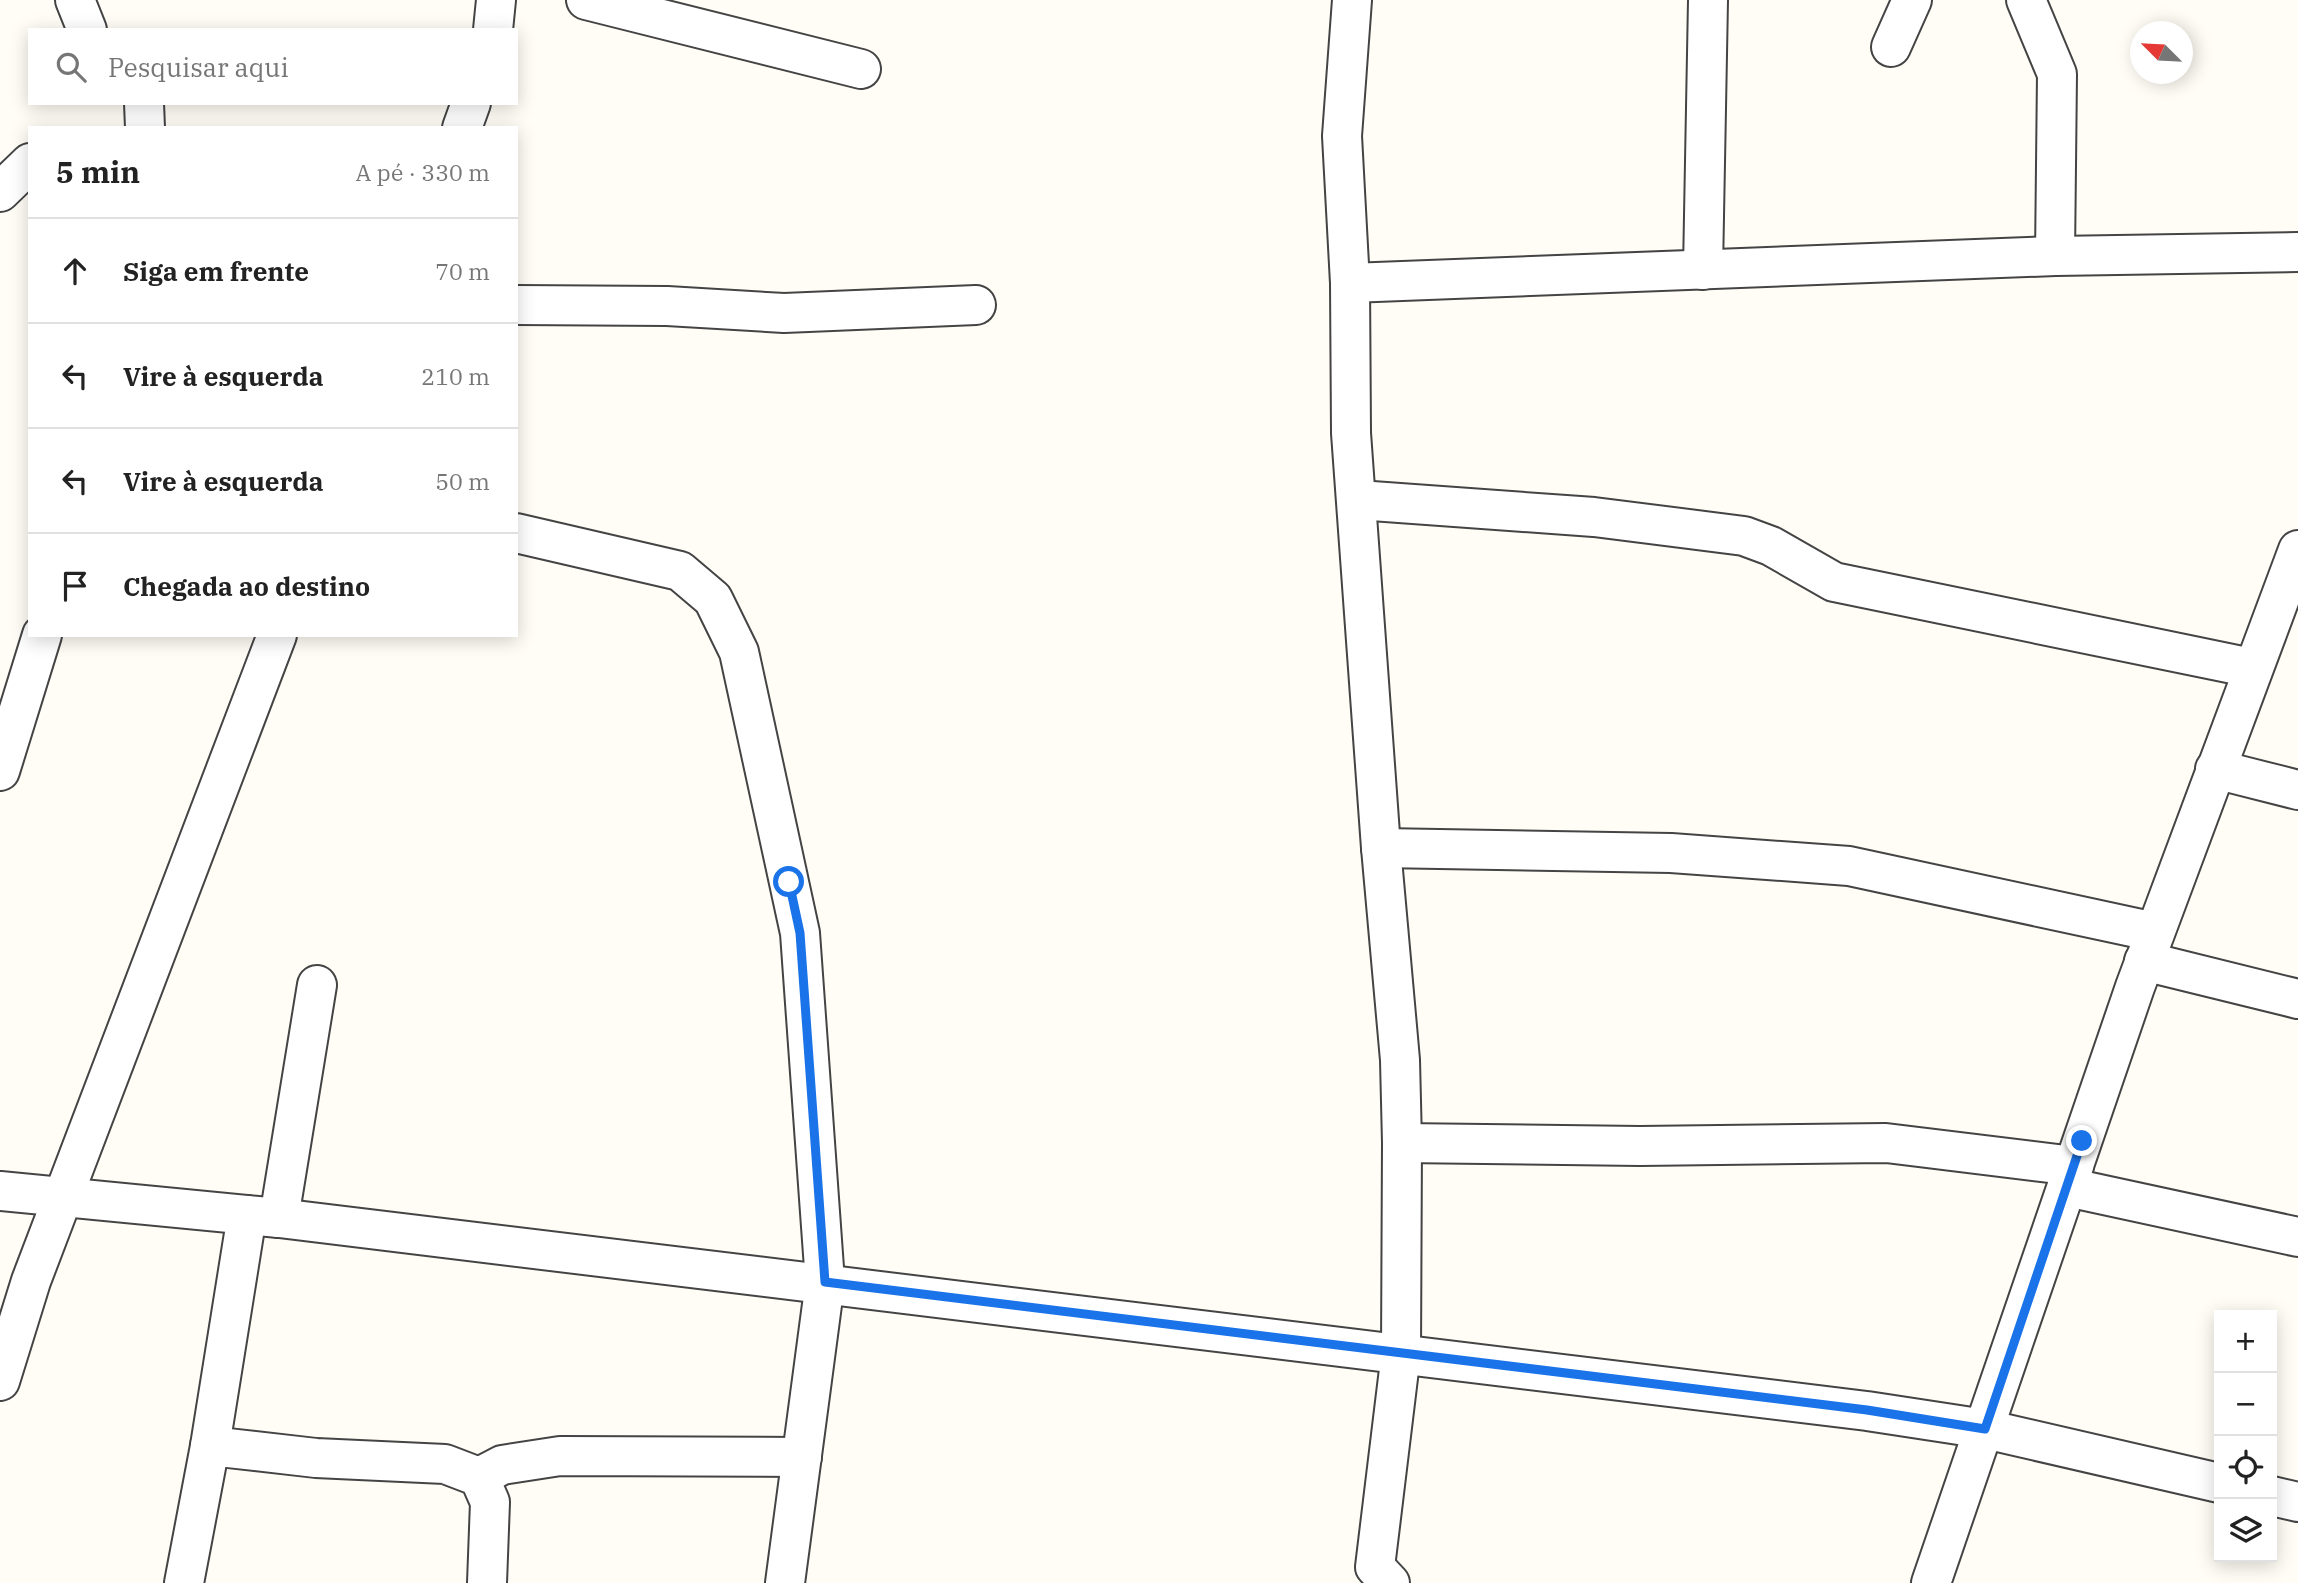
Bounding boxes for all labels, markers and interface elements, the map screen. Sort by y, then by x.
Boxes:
north arrow [2130,21,2193,84]
search box [28,28,518,105]
icon: search [52,48,90,86]
text: Pesquisar aqui [108,50,289,84]
text: 5 min [56,152,140,191]
text: A pé · 330 m [355,157,490,187]
icon: ahead [56,252,94,290]
text: Siga em frente [123,254,309,288]
text: 70 m [435,256,490,286]
icon: left [56,357,94,395]
text: Vire à esquerda [123,359,324,393]
text: 210 m [421,361,490,391]
icon: left [56,462,94,500]
text: Vire à esquerda [123,464,324,498]
text: 50 m [435,466,490,496]
icon: arrive [56,567,94,605]
text: Chegada ao destino [123,569,370,603]
route start [773,866,804,897]
route end [2066,1125,2097,1156]
map controls [2214,1310,2277,1562]
button: + [2214,1310,2277,1373]
button: − [2214,1373,2277,1436]
button: locate [2214,1436,2277,1499]
button: layers [2214,1499,2277,1562]

